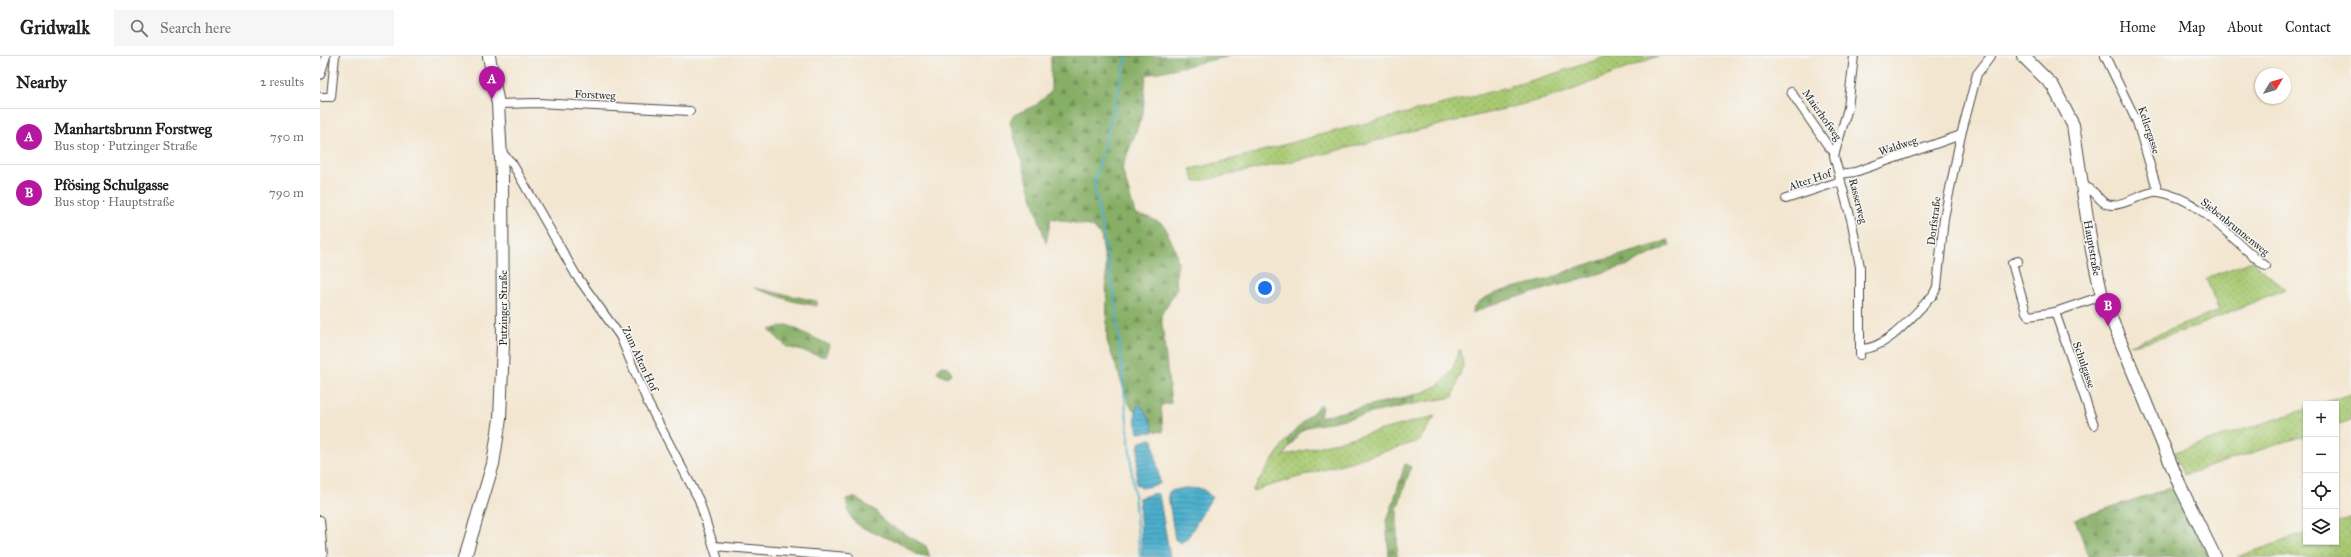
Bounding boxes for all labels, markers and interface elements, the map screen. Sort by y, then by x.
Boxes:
search box [114,10,394,46]
text: Gridwalk [20,16,90,39]
icon: search [128,17,150,39]
text: Search here [160,19,231,37]
text: Home [2119,19,2156,36]
text: Map [2178,19,2205,36]
text: About [2227,19,2263,36]
text: Contact [2285,19,2331,36]
pin: A [479,66,505,99]
north arrow [2255,68,2291,104]
text: Nearby [16,72,67,93]
text: 2 results [260,74,304,90]
street label: Forstweg [574,87,617,103]
street label: Maierhofweg [1800,87,1845,144]
street label: Kellergasse [2135,105,2163,156]
text: Manhartsbrunn Forstweg [54,120,212,138]
text: A [25,129,33,145]
text: 750 m [270,129,304,145]
street label: Waldweg [1877,133,1920,158]
text: Bus stop · Putzinger Straße [54,138,197,154]
street label: Alter Hof [1786,166,1835,194]
text: Pfösing Schulgasse [54,176,169,194]
street label: Rasserweg [1846,177,1870,226]
text: B [25,185,33,201]
text: 790 m [269,185,304,201]
text: Bus stop · Hauptstraße [54,194,175,210]
street label: Dorfstraße [1925,195,1943,246]
street label: Siebenbrunnenweg [2198,195,2272,259]
street label: Hauptstraße [2081,219,2103,277]
street label: Putzinger Straße [497,270,510,346]
your location [1255,278,1275,298]
pin: B [2095,293,2121,326]
street label: Zum Alten Hof [619,324,662,396]
street label: Schulgasse [2070,340,2098,390]
map controls [2303,401,2339,545]
button: + [2303,401,2339,437]
button: − [2303,437,2339,473]
button: locate [2303,473,2339,509]
button: layers [2303,509,2339,545]

